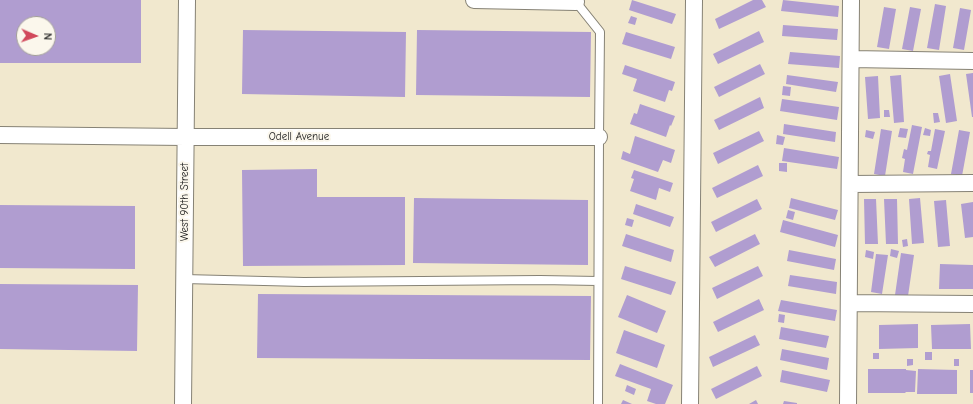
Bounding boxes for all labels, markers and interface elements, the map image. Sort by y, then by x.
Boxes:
north arrow [16,16,56,56]
text: N [41,33,54,40]
street label: Odell Avenue [269,130,329,144]
street label: West 90th Street [178,163,192,241]

